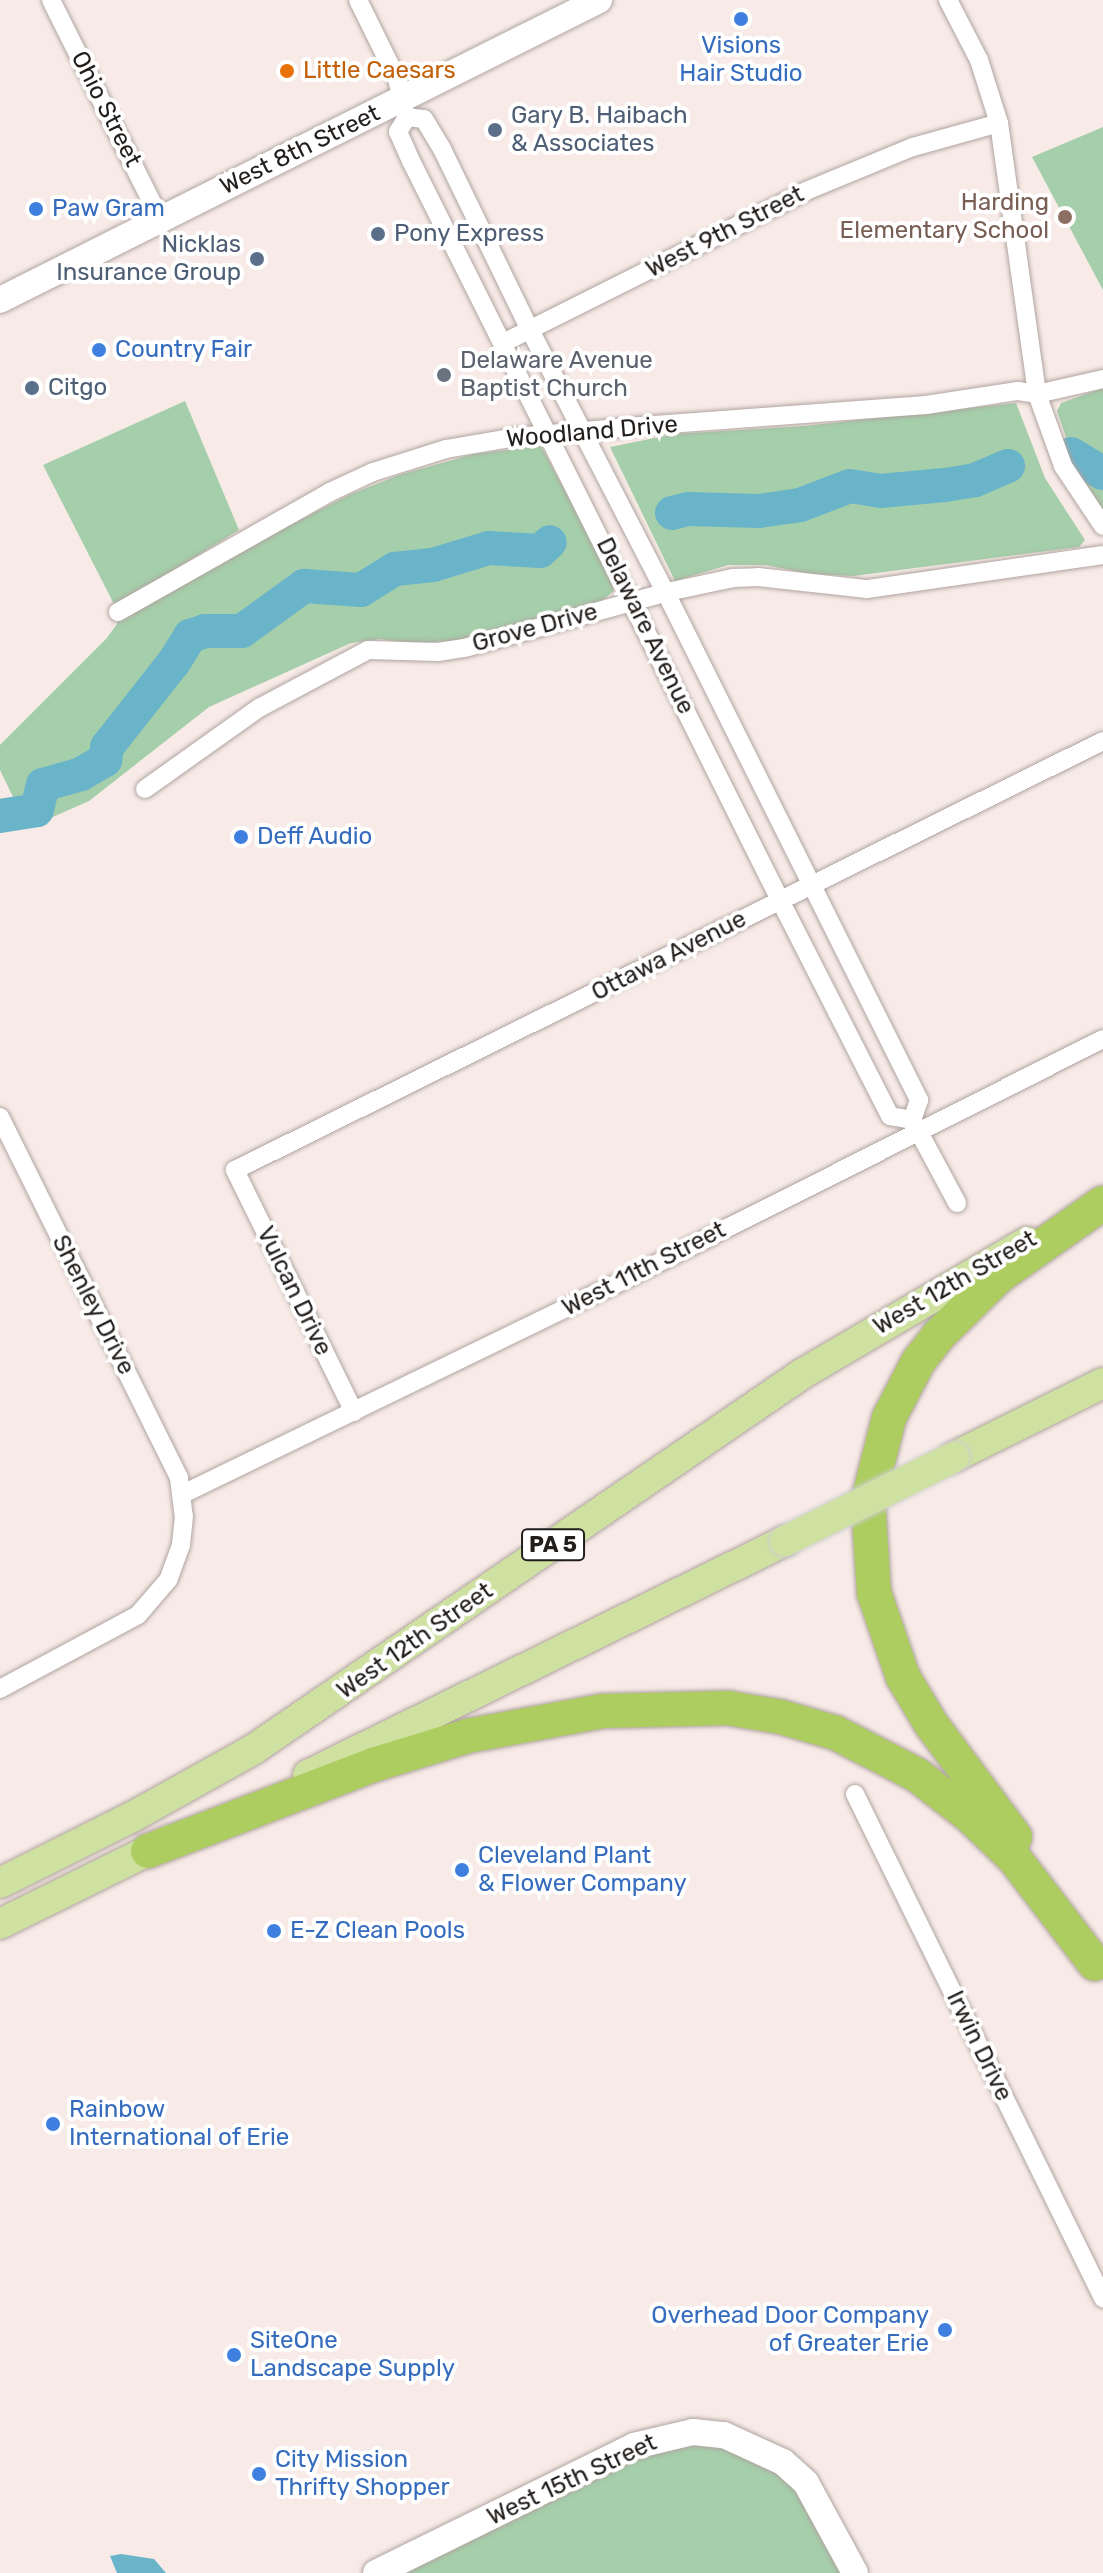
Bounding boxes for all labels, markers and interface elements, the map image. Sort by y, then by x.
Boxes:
marker: Visions Hair Studio [732,10,750,28]
place label: Visions Hair Studio [679,32,803,88]
street label: Ohio Street [65,46,147,172]
place label: Little Caesars [303,57,456,85]
marker: Little Caesars [278,62,296,80]
street label: West 8th Street [215,99,385,201]
place label: Gary B. Haibach & Associates [511,102,688,158]
marker: Gary B. Haibach & Associates [486,121,504,139]
street label: West 9th Street [641,180,809,284]
place label: Harding Elementary School [839,189,1049,245]
place label: Paw Gram [52,195,165,223]
marker: Paw Gram [27,200,45,218]
marker: Harding Elementary School [1056,208,1074,226]
place label: Pony Express [394,220,545,248]
marker: Pony Express [369,225,387,243]
place label: Nicklas Insurance Group [56,231,241,287]
marker: Nicklas Insurance Group [248,250,266,268]
place label: Country Fair [115,336,253,364]
marker: Country Fair [90,341,108,359]
place label: Delaware Avenue Baptist Church [460,347,653,403]
marker: Delaware Avenue Baptist Church [435,366,453,384]
place label: Citgo [48,374,107,402]
marker: Citgo [23,379,41,397]
street label: Woodland Drive [505,410,679,454]
street label: Delaware Avenue [590,533,700,719]
street label: Grove Drive [469,597,601,659]
place label: Deff Audio [257,823,374,851]
marker: Deff Audio [232,828,250,846]
street label: Ottawa Avenue [587,905,751,1007]
street label: West 11th Street [558,1215,730,1323]
street label: Vulcan Drive [250,1222,338,1360]
street label: West 12th Street [868,1225,1042,1341]
street label: Shenley Drive [45,1230,141,1380]
road number: PA 5 [519,1527,587,1563]
street label: West 12th Street [332,1577,498,1705]
place label: Cleveland Plant & Flower Company [478,1842,687,1898]
marker: Cleveland Plant & Flower Company [453,1861,471,1879]
place label: E-Z Clean Pools [290,1917,465,1945]
marker: E-Z Clean Pools [265,1922,283,1940]
street label: Irwin Drive [940,1986,1018,2106]
place label: Rainbow International of Erie [69,2096,290,2152]
marker: Rainbow International of Erie [44,2115,62,2133]
place label: Overhead Door Company of Greater Erie [651,2302,929,2358]
marker: Overhead Door Company of Greater Erie [936,2321,954,2339]
place label: SiteOne Landscape Supply [250,2327,455,2383]
marker: SiteOne Landscape Supply [225,2346,243,2364]
street label: West 15th Street [483,2428,661,2532]
place label: City Mission Thrifty Shopper [275,2446,450,2502]
marker: City Mission Thrifty Shopper [250,2465,268,2483]

